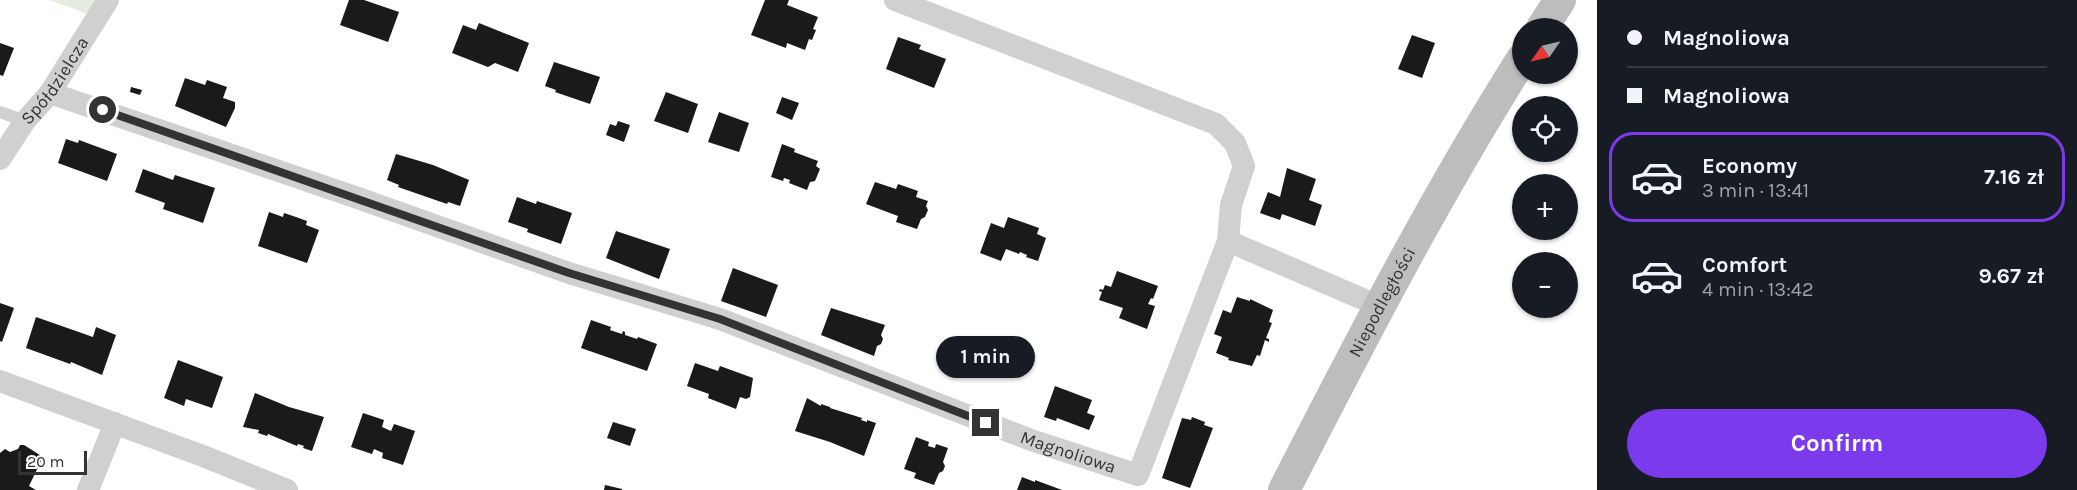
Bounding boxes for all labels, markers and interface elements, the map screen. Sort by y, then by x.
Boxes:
north arrow [1512,18,1578,84]
map controls [1512,18,1578,318]
text: Magnoliowa [1663,25,1790,51]
street label: Spółdzielcza [16,32,93,129]
text: Magnoliowa [1663,83,1790,109]
route start [89,96,116,123]
button: locate [1512,96,1578,162]
icon: car [1630,150,1684,204]
text: Economy [1702,153,1797,179]
text: 7.16 zł [1984,164,2044,190]
button: + [1512,174,1578,240]
text: 3 min · 13:41 [1702,179,1809,202]
street label: Niepodległości [1344,243,1420,361]
icon: car [1630,249,1684,303]
button: − [1512,252,1578,318]
text: Comfort [1702,252,1787,278]
text: 9.67 zł [1978,263,2044,289]
text: 4 min · 13:42 [1702,278,1814,301]
callout: 1 min [936,336,1036,378]
text: 1 min [960,345,1011,368]
route end [972,409,999,436]
button: Confirm [1627,409,2047,478]
street label: Magnoliowa [1017,426,1119,478]
scale bar [18,448,87,476]
text: 20 m [27,452,65,471]

